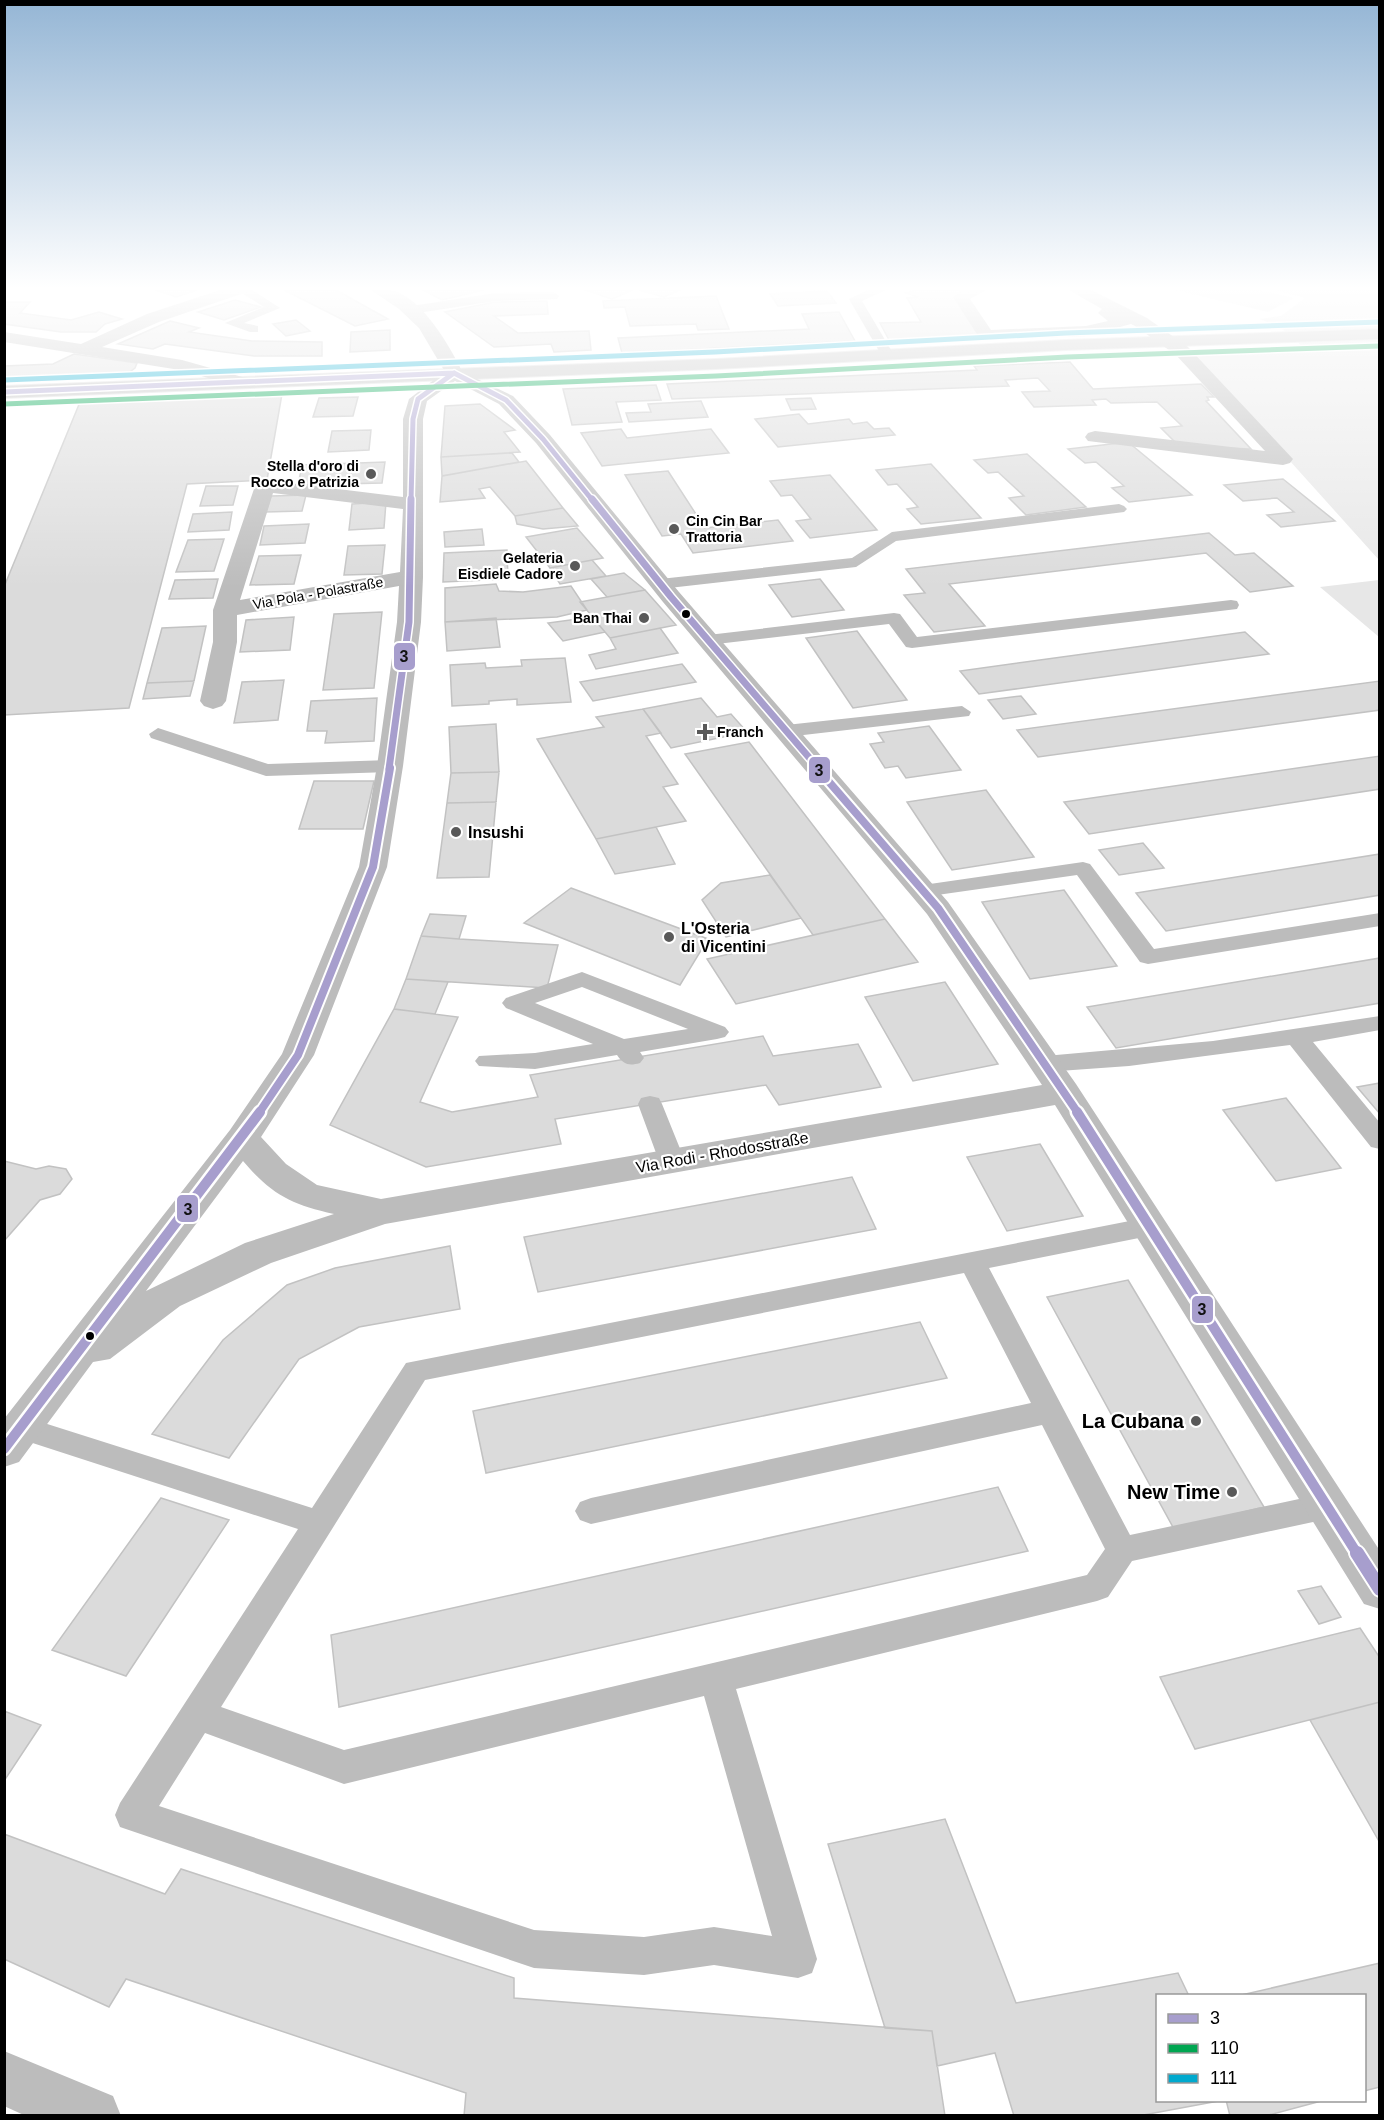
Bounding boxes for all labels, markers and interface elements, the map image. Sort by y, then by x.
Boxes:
place label: Stella d'oro di Rocco e Patrizia [251,458,359,490]
marker: Stella d'oro di Rocco e Patrizia [364,467,378,481]
place label: Cin Cin Bar Trattoria [686,513,763,545]
marker: Cin Cin Bar Trattoria [667,522,681,536]
place label: Gelateria Eisdiele Cadore [458,550,563,582]
marker: Gelateria Eisdiele Cadore [568,559,582,573]
street label: Via Pola - Polastraße [252,574,385,612]
unlabelled marker [680,608,692,620]
place label: Ban Thai [573,610,632,626]
marker: Ban Thai [637,611,651,625]
line badge: 3 [393,642,416,671]
text: 3 [400,648,409,665]
place label: Franch [717,724,764,740]
marker: Franch [698,725,712,739]
line badge: 3 [808,756,831,784]
text: 3 [815,762,824,779]
place label: Insushi [468,824,524,841]
marker: Insushi [449,825,463,839]
place label: L'Osteria di Vicentini [681,920,766,955]
marker: L'Osteria di Vicentini [662,930,676,944]
street label: Via Rodi - Rhodosstraße [634,1129,810,1176]
line badge: 3 [176,1194,199,1223]
text: 3 [184,1201,193,1218]
line badge: 3 [1191,1295,1214,1324]
text: 3 [1198,1301,1207,1318]
unlabelled marker [84,1330,96,1342]
place label: La Cubana [1082,1410,1185,1432]
marker: La Cubana [1189,1414,1203,1428]
place label: New Time [1127,1481,1220,1503]
marker: New Time [1225,1485,1239,1499]
legend [1156,1994,1366,2102]
text: 3 [1210,2008,1220,2028]
text: 110 [1210,2038,1239,2058]
text: 111 [1210,2068,1237,2088]

